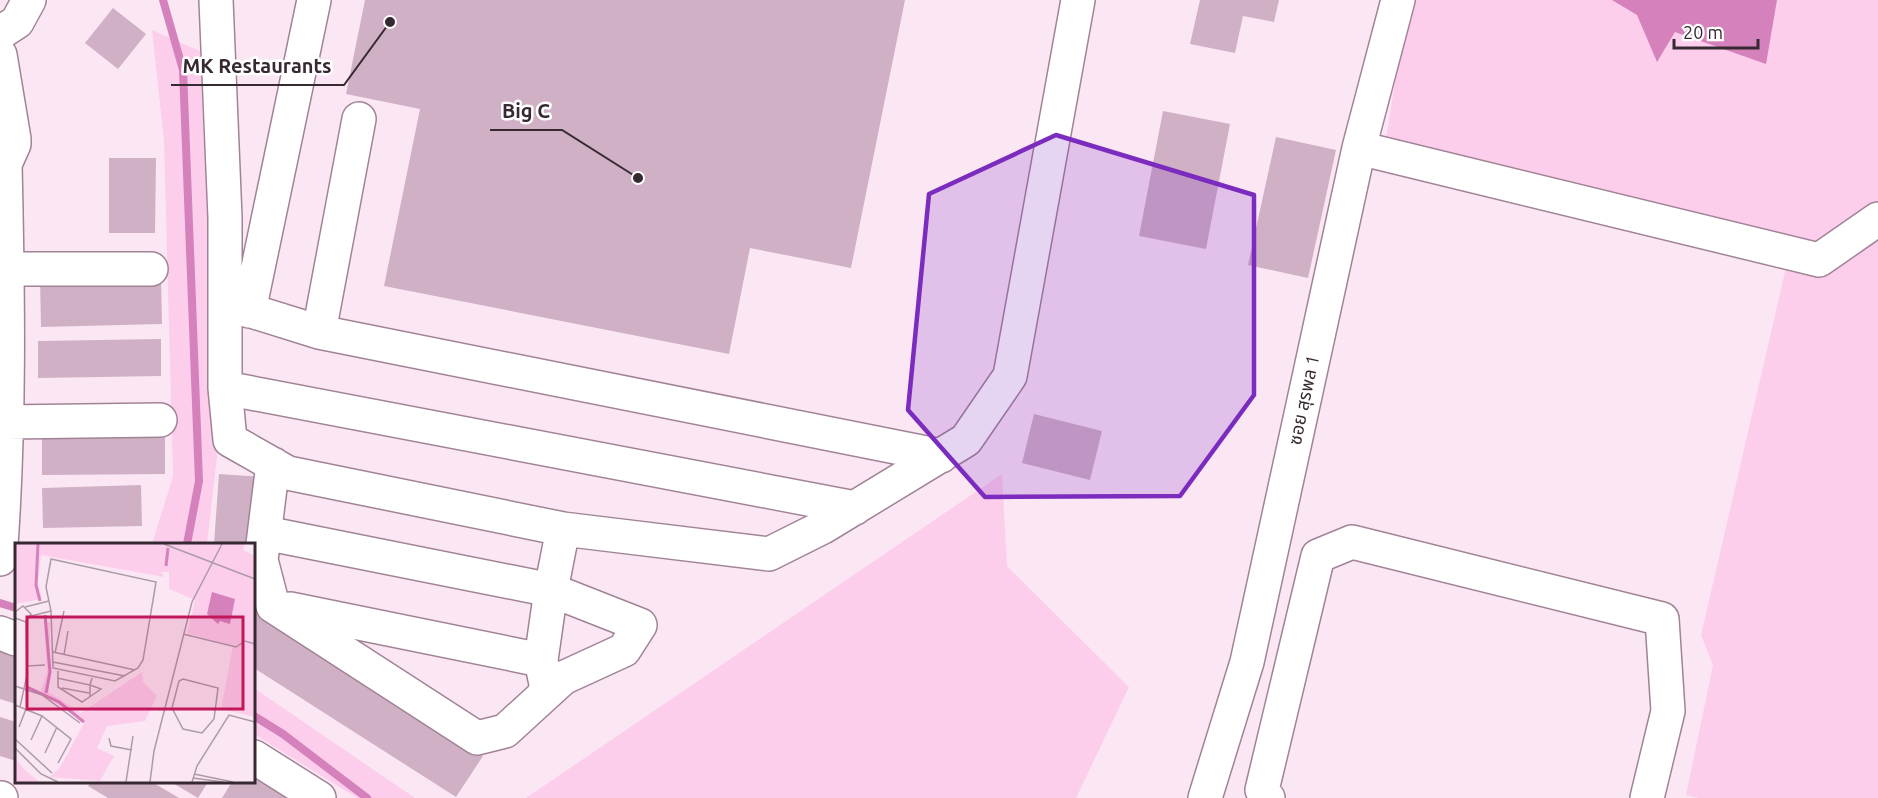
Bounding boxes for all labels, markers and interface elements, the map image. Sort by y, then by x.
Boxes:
scale bar [1674,12,1758,50]
text: 20 m [1683,22,1723,42]
callout: MK Restaurants [171,47,344,85]
text: MK Restaurants [182,54,332,77]
callout: Big C [490,92,562,130]
text: Big C [502,99,550,122]
street label: ซอย สุรพล 1 [1284,353,1324,447]
inset map [15,543,255,783]

